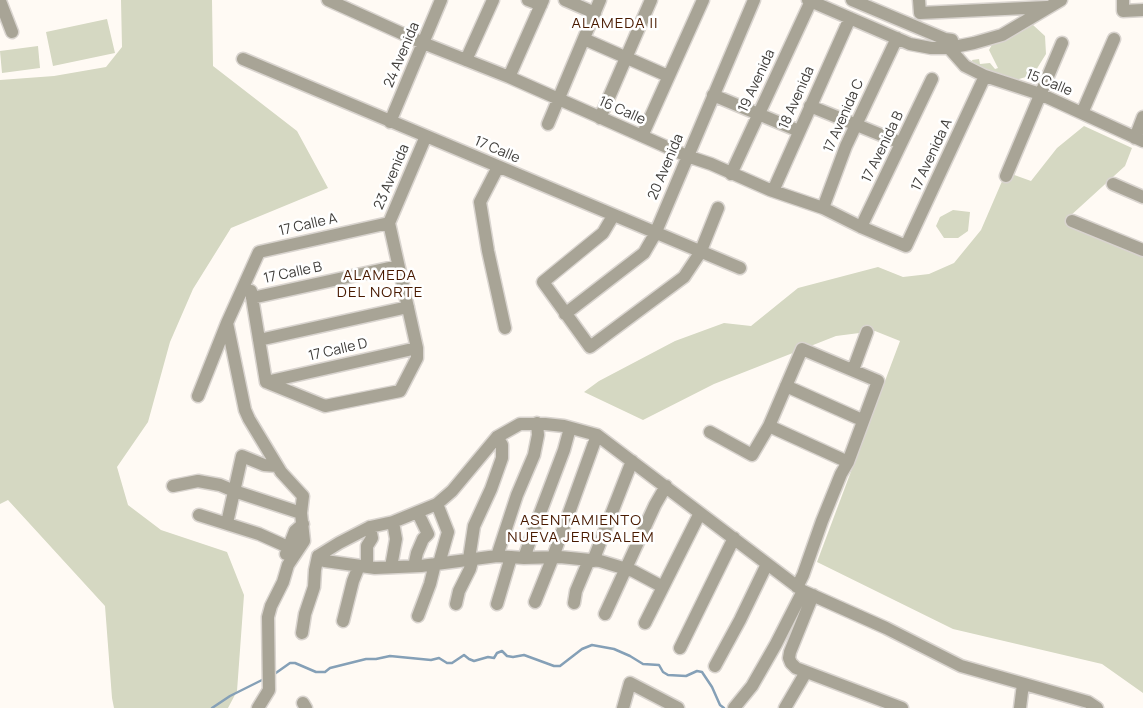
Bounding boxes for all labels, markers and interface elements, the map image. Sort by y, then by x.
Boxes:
district label: ALAMEDA II [570,15,660,33]
street label: 24 Avenida [381,20,423,90]
street label: 19 Avenida [735,47,779,115]
street label: 18 Avenida [776,64,818,132]
street label: 15 Calle [1023,66,1075,100]
street label: 17 Avenida C [820,77,868,155]
street label: 16 Calle [596,93,648,129]
street label: 17 Avenida B [858,109,908,185]
street label: 17 Avenida A [908,116,956,194]
street label: 20 Avenida [645,131,687,203]
street label: 17 Calle [472,133,522,167]
street label: 23 Avenida [371,142,413,212]
street label: 17 Calle A [277,210,339,240]
street label: 17 Calle B [262,259,324,287]
district label: ALAMEDA DEL NORTE [336,267,424,302]
street label: 17 Calle D [307,335,369,365]
district label: ASENTAMIENTO NUEVA JERUSALEM [505,512,657,547]

